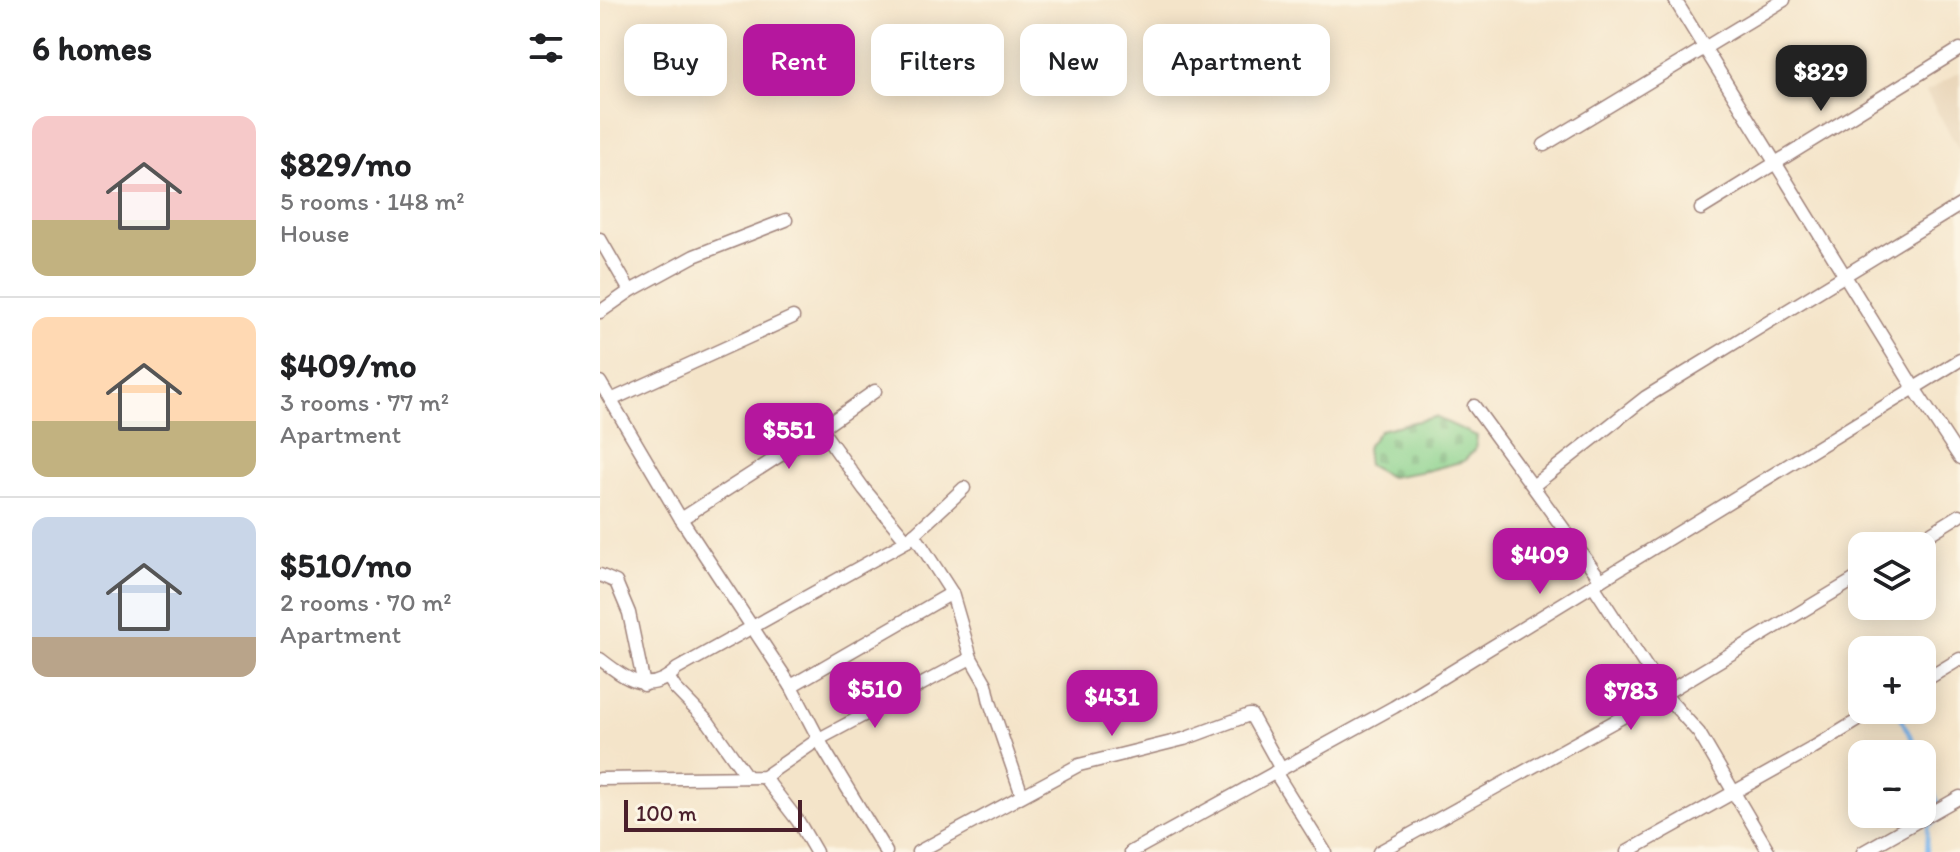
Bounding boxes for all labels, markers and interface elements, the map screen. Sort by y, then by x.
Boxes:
chip: Buy [624,24,727,96]
chip: Rent [743,24,855,96]
chip: Filters [871,24,1004,96]
chip: New [1020,24,1127,96]
chip: Apartment [1143,24,1330,96]
icon: filters [524,26,568,70]
text: 6 homes [32,28,152,69]
pin: $829 [1774,45,1868,113]
text: $829 [1794,55,1848,87]
text: $829/mo [280,144,412,185]
icon: home [96,148,192,244]
text: 5 rooms · 148 m² [280,185,465,217]
text: House [280,217,350,249]
text: $409/mo [280,345,417,386]
icon: home [96,349,192,445]
text: 3 rooms · 77 m² [280,386,449,418]
pin: $551 [742,403,836,471]
text: $551 [763,413,815,445]
text: Apartment [280,418,401,450]
pin: $409 [1493,528,1587,596]
map controls [1848,532,1936,828]
button: layers [1848,532,1936,620]
text: $409 [1511,538,1569,570]
text: $510/mo [280,545,412,586]
icon: home [96,549,192,645]
text: 2 rooms · 70 m² [280,586,452,618]
text: Apartment [280,618,401,650]
button: + [1848,636,1936,724]
pin: $510 [828,662,922,730]
pin: $783 [1584,664,1678,732]
pin: $431 [1065,670,1159,738]
text: $510 [848,672,902,704]
text: $783 [1604,674,1658,706]
text: $431 [1084,680,1140,712]
button: − [1848,740,1936,828]
scale bar [624,796,802,832]
text: 100 m [636,800,697,827]

